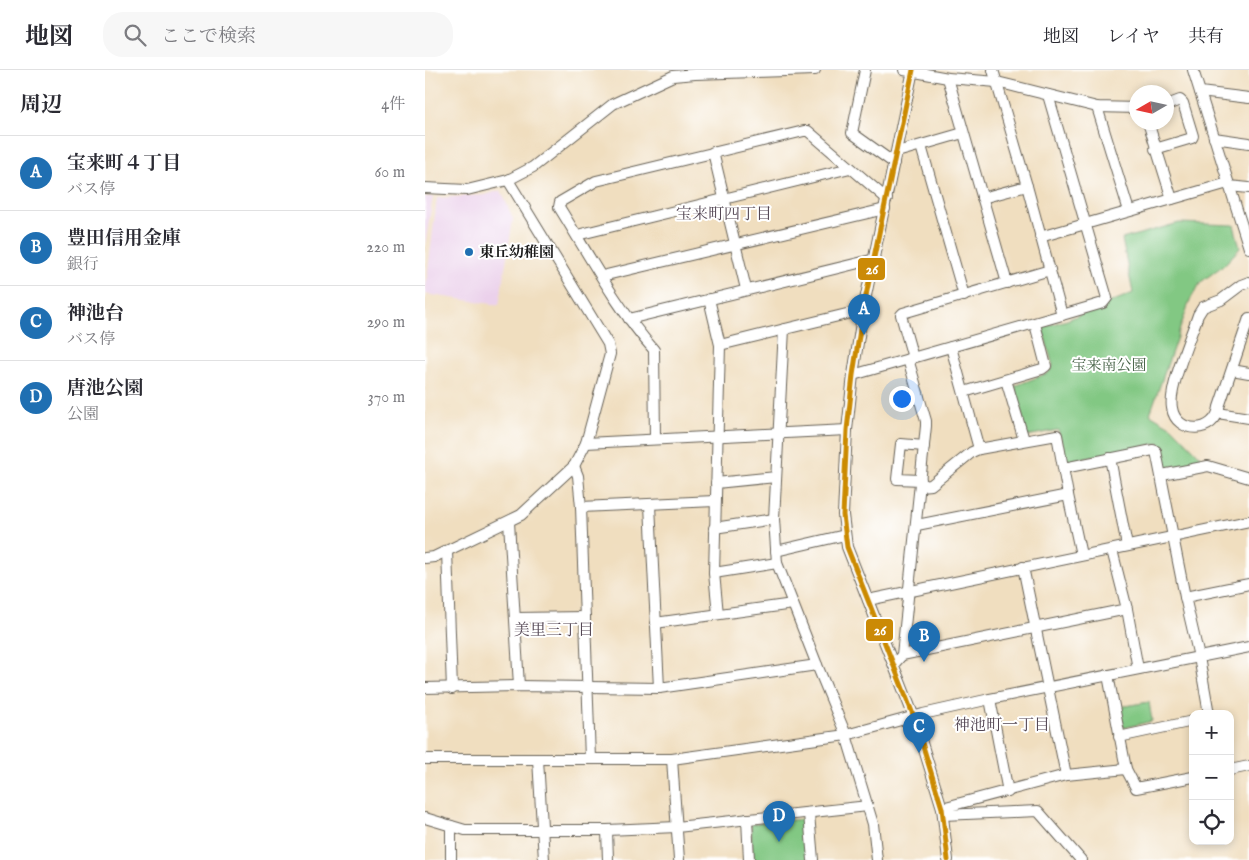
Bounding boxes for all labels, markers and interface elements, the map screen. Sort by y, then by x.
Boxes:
search box [103,12,453,57]
icon: search [121,21,149,49]
text: 地図 [25,22,73,53]
text: ここで検索 [161,25,256,49]
text: 地図 [1043,26,1079,49]
text: レイヤ [1107,26,1160,49]
text: 共有 [1188,26,1224,49]
north arrow [1129,85,1174,130]
text: 周辺 [20,92,62,119]
text: 4件 [381,95,405,115]
text: 宝来町４丁目 [67,152,181,176]
text: A [31,163,41,183]
text: 60 m [375,163,405,183]
text: バス停 [67,180,115,200]
district label: 宝来町四丁目 [676,205,772,225]
text: 豊田信用金庫 [67,227,181,251]
text: B [31,238,41,258]
text: 220 m [366,238,405,258]
place label: 東丘幼稚園 [479,243,554,262]
marker: 東丘幼稚園 [463,246,475,258]
text: 銀行 [67,255,99,275]
line badge: 26 [857,257,886,281]
text: 26 [866,261,879,279]
pin: A [848,294,880,335]
text: 神池台 [67,302,124,326]
text: C [30,313,42,333]
text: 290 m [367,313,405,333]
text: バス停 [67,330,115,350]
park label: 宝来南公園 [1071,356,1147,375]
text: 唐池公園 [67,377,143,401]
your location [889,386,915,412]
text: D [30,388,42,408]
text: 370 m [368,388,405,408]
text: 公園 [67,405,99,425]
line badge: 26 [865,618,894,642]
district label: 美里三丁目 [514,621,594,641]
pin: B [908,621,940,662]
text: 26 [874,622,887,640]
map controls [1189,710,1234,845]
button: + [1189,710,1234,755]
pin: C [903,712,935,753]
district label: 神池町一丁目 [954,716,1050,736]
button: − [1189,755,1234,800]
button: locate [1189,800,1234,845]
pin: D [763,801,795,842]

